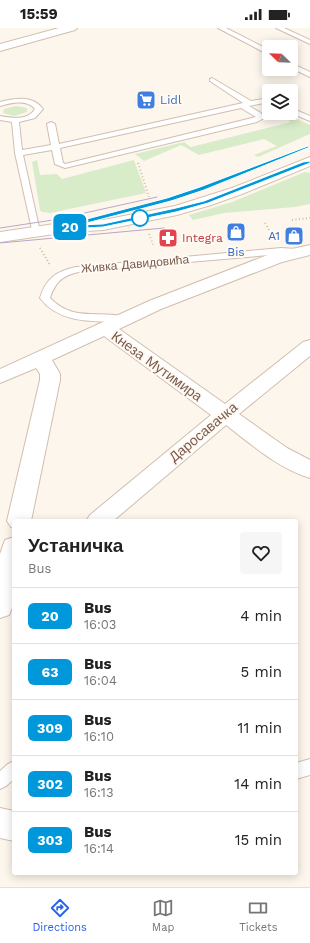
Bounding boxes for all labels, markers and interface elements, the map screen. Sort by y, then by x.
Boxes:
text: 15:59 [20,5,58,23]
north arrow [262,40,298,76]
map controls [262,40,298,120]
button: layers [262,84,298,120]
supermarket icon: Lidl [135,89,157,111]
place label: Lidl [160,93,182,107]
unlabelled marker [131,209,149,227]
line badge: 20 [52,214,88,240]
text: 20 [61,219,79,235]
shop icon: Bis [225,221,247,243]
shop icon: A1 [283,225,305,247]
pharmacy icon: Integra [157,227,179,249]
place label: A1 [268,229,280,243]
place label: Integra [182,231,223,245]
place label: Bis [227,245,245,259]
street label: Живка Давидовића [80,252,190,276]
street label: Кнеза Мутимира [108,328,206,404]
street label: Даросавачка [166,399,240,465]
button: heart [240,532,282,574]
text: Устаничка [28,534,123,557]
text: Bus [28,561,51,576]
text: Bus [84,599,112,617]
text: 4 min [240,607,282,625]
text: 20 [41,608,59,624]
text: 16:03 [84,617,116,632]
text: Bus [84,655,112,673]
text: 5 min [241,663,282,681]
text: 63 [42,664,58,680]
text: 16:04 [84,673,117,688]
text: Bus [84,711,112,729]
text: 11 min [238,719,282,737]
text: 309 [37,720,63,736]
text: 16:10 [84,729,114,744]
text: Bus [84,767,112,785]
text: 14 min [234,775,282,793]
text: 302 [37,776,63,792]
text: 16:13 [84,785,113,800]
text: Bus [84,823,112,841]
text: 15 min [235,831,282,849]
text: 303 [37,832,63,848]
text: 16:14 [84,841,114,856]
tab: Directions [32,897,87,934]
tab: Map [152,897,174,934]
tab: Tickets [239,897,277,934]

